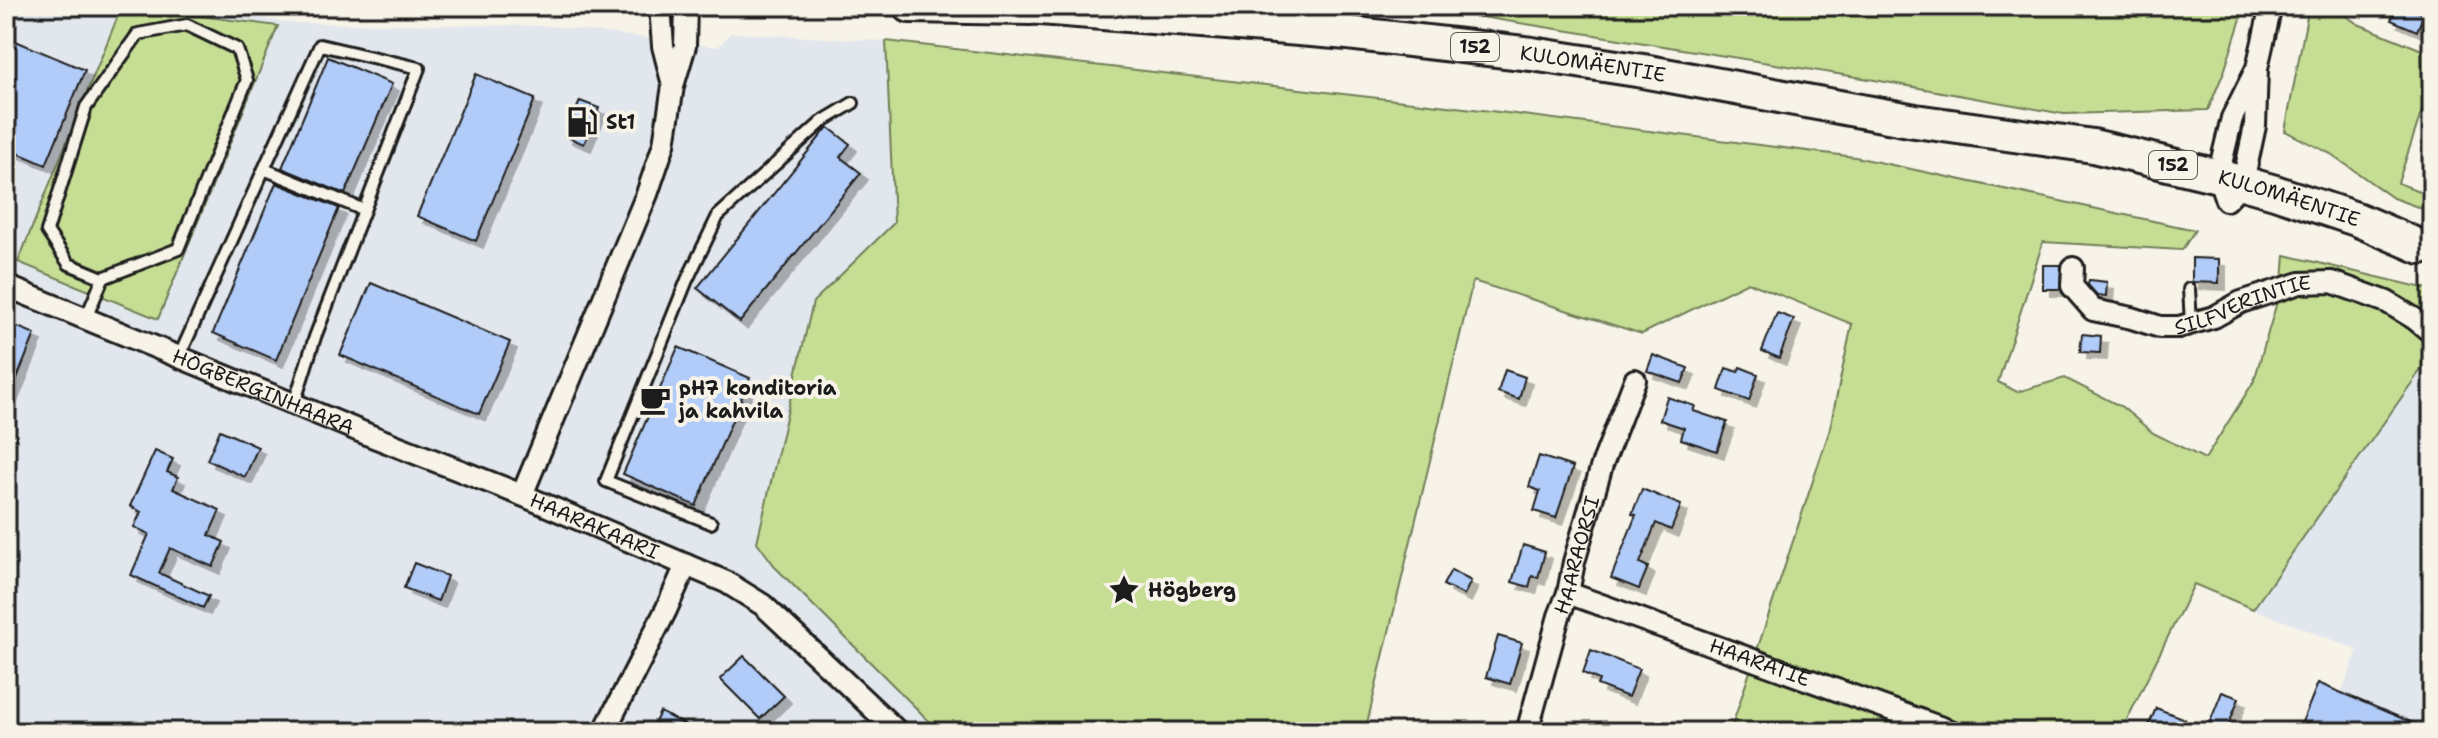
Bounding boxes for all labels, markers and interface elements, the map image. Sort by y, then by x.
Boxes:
road number: 152 [1451,33,1499,61]
street label: KULOMÄENTIE [1519,40,1668,88]
fuel station icon: St1 [565,105,599,139]
place label: St1 [606,109,635,135]
road number: 152 [2149,151,2197,179]
street label: KULOMÄENTIE [2215,164,2364,232]
street label: SILFVERINTIE [2171,270,2311,341]
street label: HÖGBERGINHAARA [168,343,358,440]
place label: pH7 konditoria ja kahvila [678,375,837,424]
cafe icon: pH7 konditoria ja kahvila [638,383,672,417]
street label: HAARAKAARI [526,487,663,565]
street label: HAARAORSI [1548,493,1605,618]
place icon: Högberg [1107,573,1141,607]
place label: Högberg [1148,577,1236,603]
street label: HAARATIE [1706,632,1814,692]

